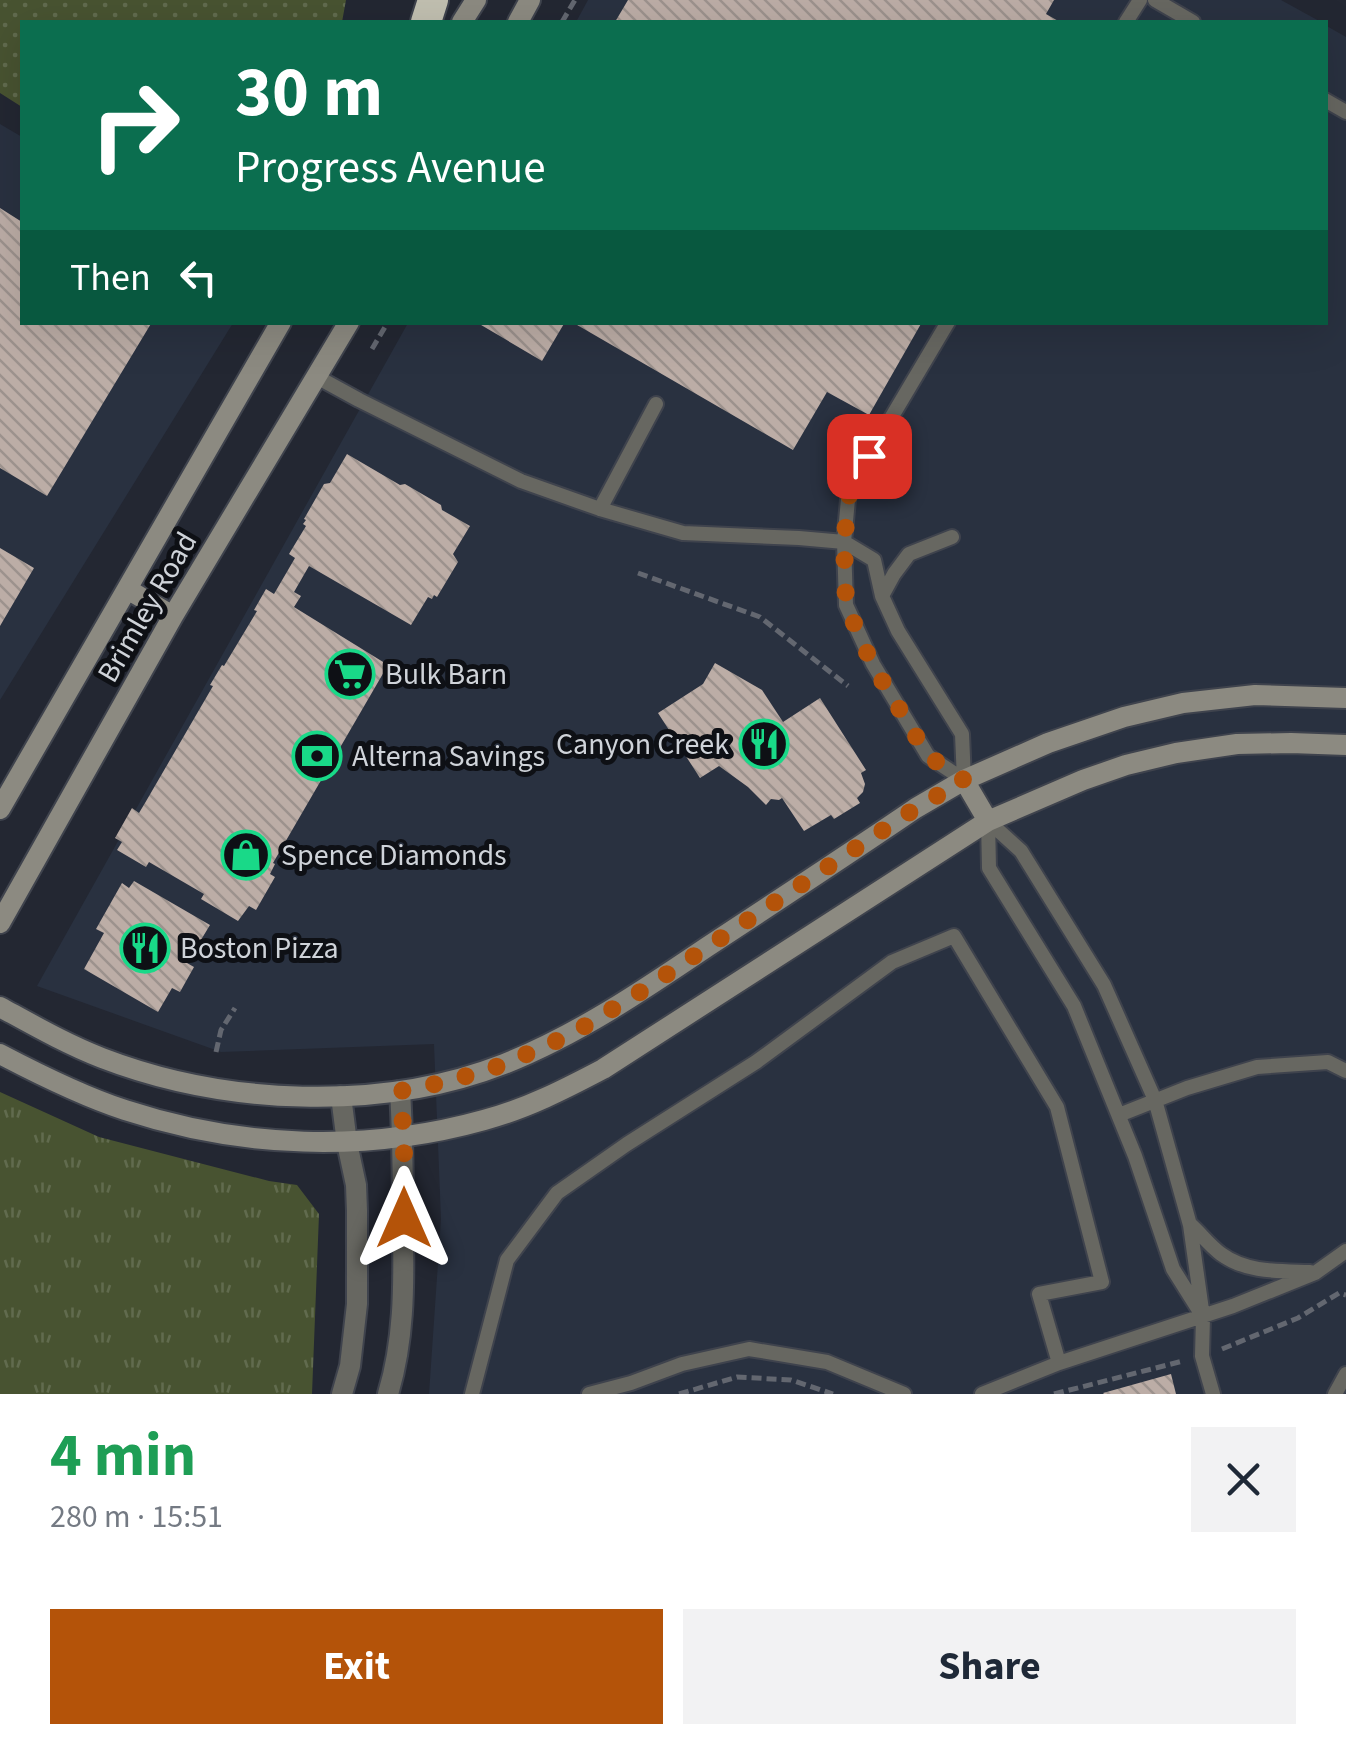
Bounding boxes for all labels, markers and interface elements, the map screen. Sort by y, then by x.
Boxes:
text: 30 m [235,43,383,143]
icon: right [70,60,200,190]
text: Progress Avenue [235,136,546,200]
icon: left [171,250,226,305]
text: Then [70,251,151,305]
pin [827,414,912,499]
icon: arrive [842,429,897,484]
street label: Brimley Road [87,524,208,690]
supermarket icon: Bulk Barn [324,648,376,700]
place label: Bulk Barn [385,653,507,696]
restaurant icon: Canyon Creek [738,718,790,770]
place label: Canyon Creek [556,723,729,766]
bank icon: Alterna Savings [291,730,343,782]
place label: Alterna Savings [352,735,545,778]
shop icon: Spence Diamonds [220,829,272,881]
place label: Spence Diamonds [281,834,507,877]
restaurant icon: Boston Pizza [119,922,171,974]
place label: Boston Pizza [180,927,339,970]
position arrow [352,1166,456,1270]
text: 4 min [50,1414,196,1499]
button: close [1191,1427,1296,1532]
text: 280 m · 15:51 [50,1494,223,1540]
button: Exit [50,1609,663,1724]
button: Share [683,1609,1296,1724]

